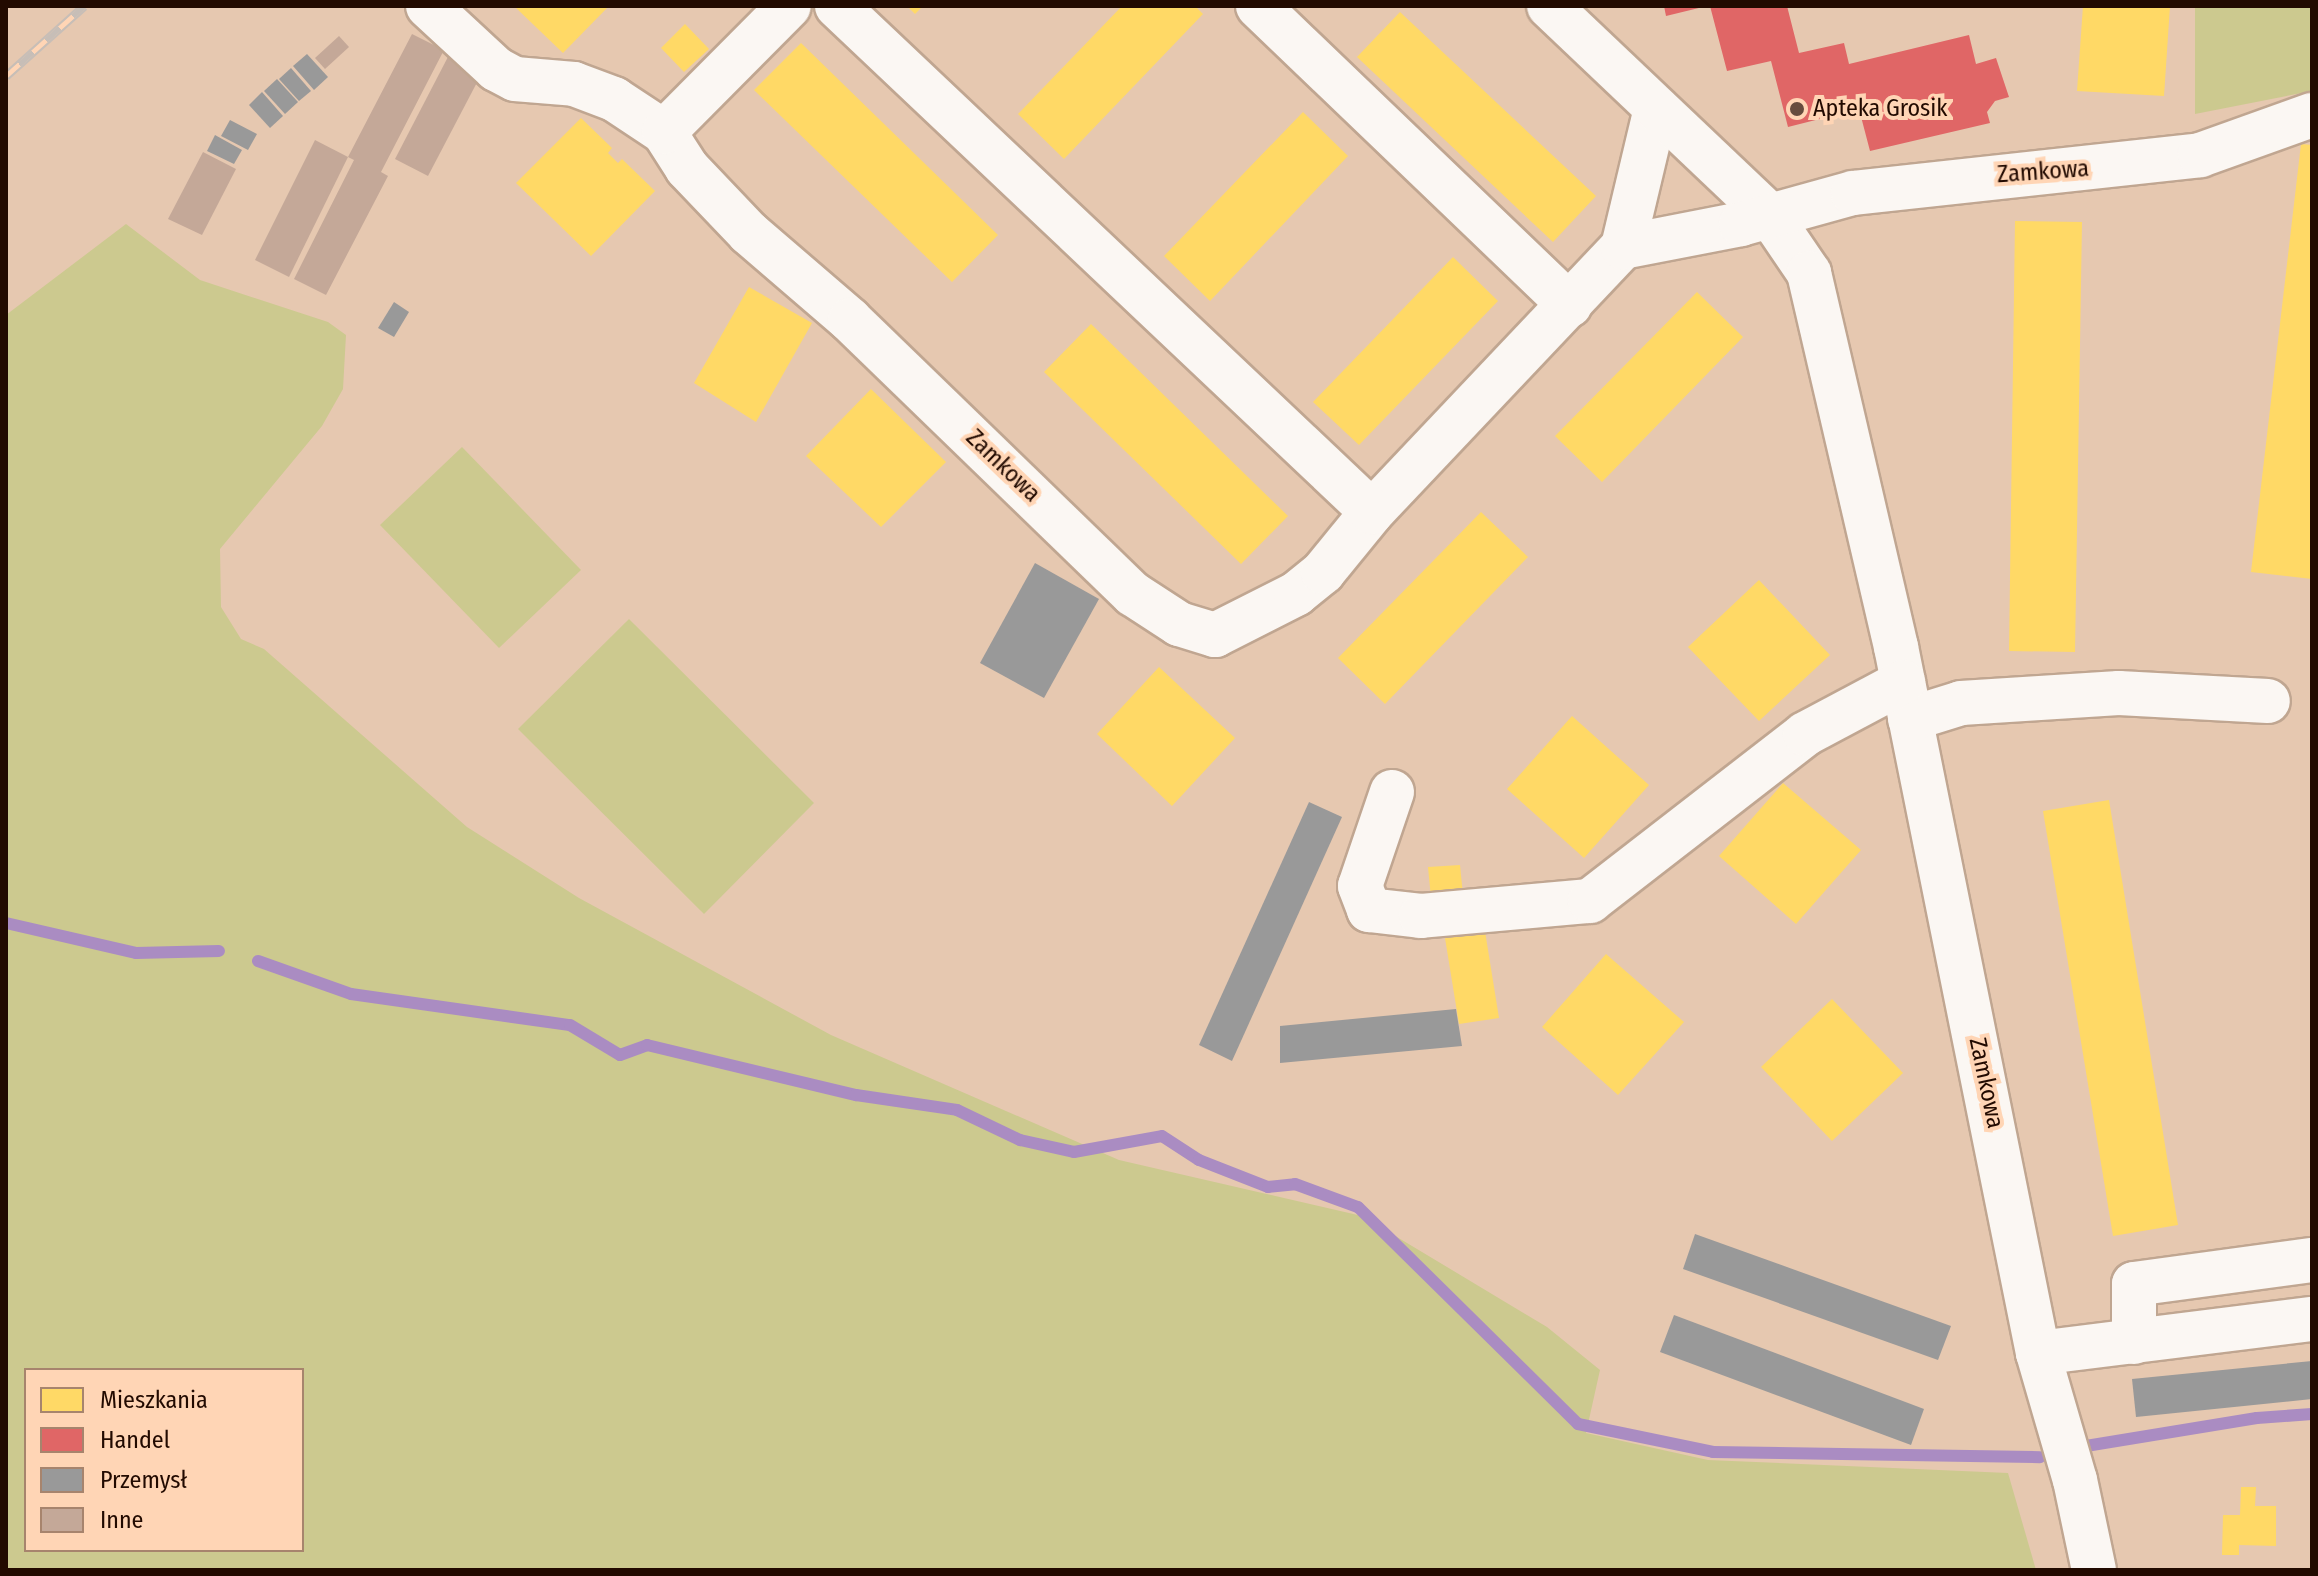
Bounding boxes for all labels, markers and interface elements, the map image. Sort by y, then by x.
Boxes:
place label: Apteka Grosik [1813,95,1948,123]
marker: Apteka Grosik [1788,100,1806,118]
street label: Zamkowa [1996,154,2090,190]
street label: Zamkowa [960,424,1046,508]
street label: Zamkowa [1962,1035,2010,1131]
legend [24,1368,304,1552]
text: Mieszkania [100,1386,208,1414]
text: Handel [100,1426,170,1454]
text: Przemysł [100,1466,187,1494]
text: Inne [100,1506,143,1534]

